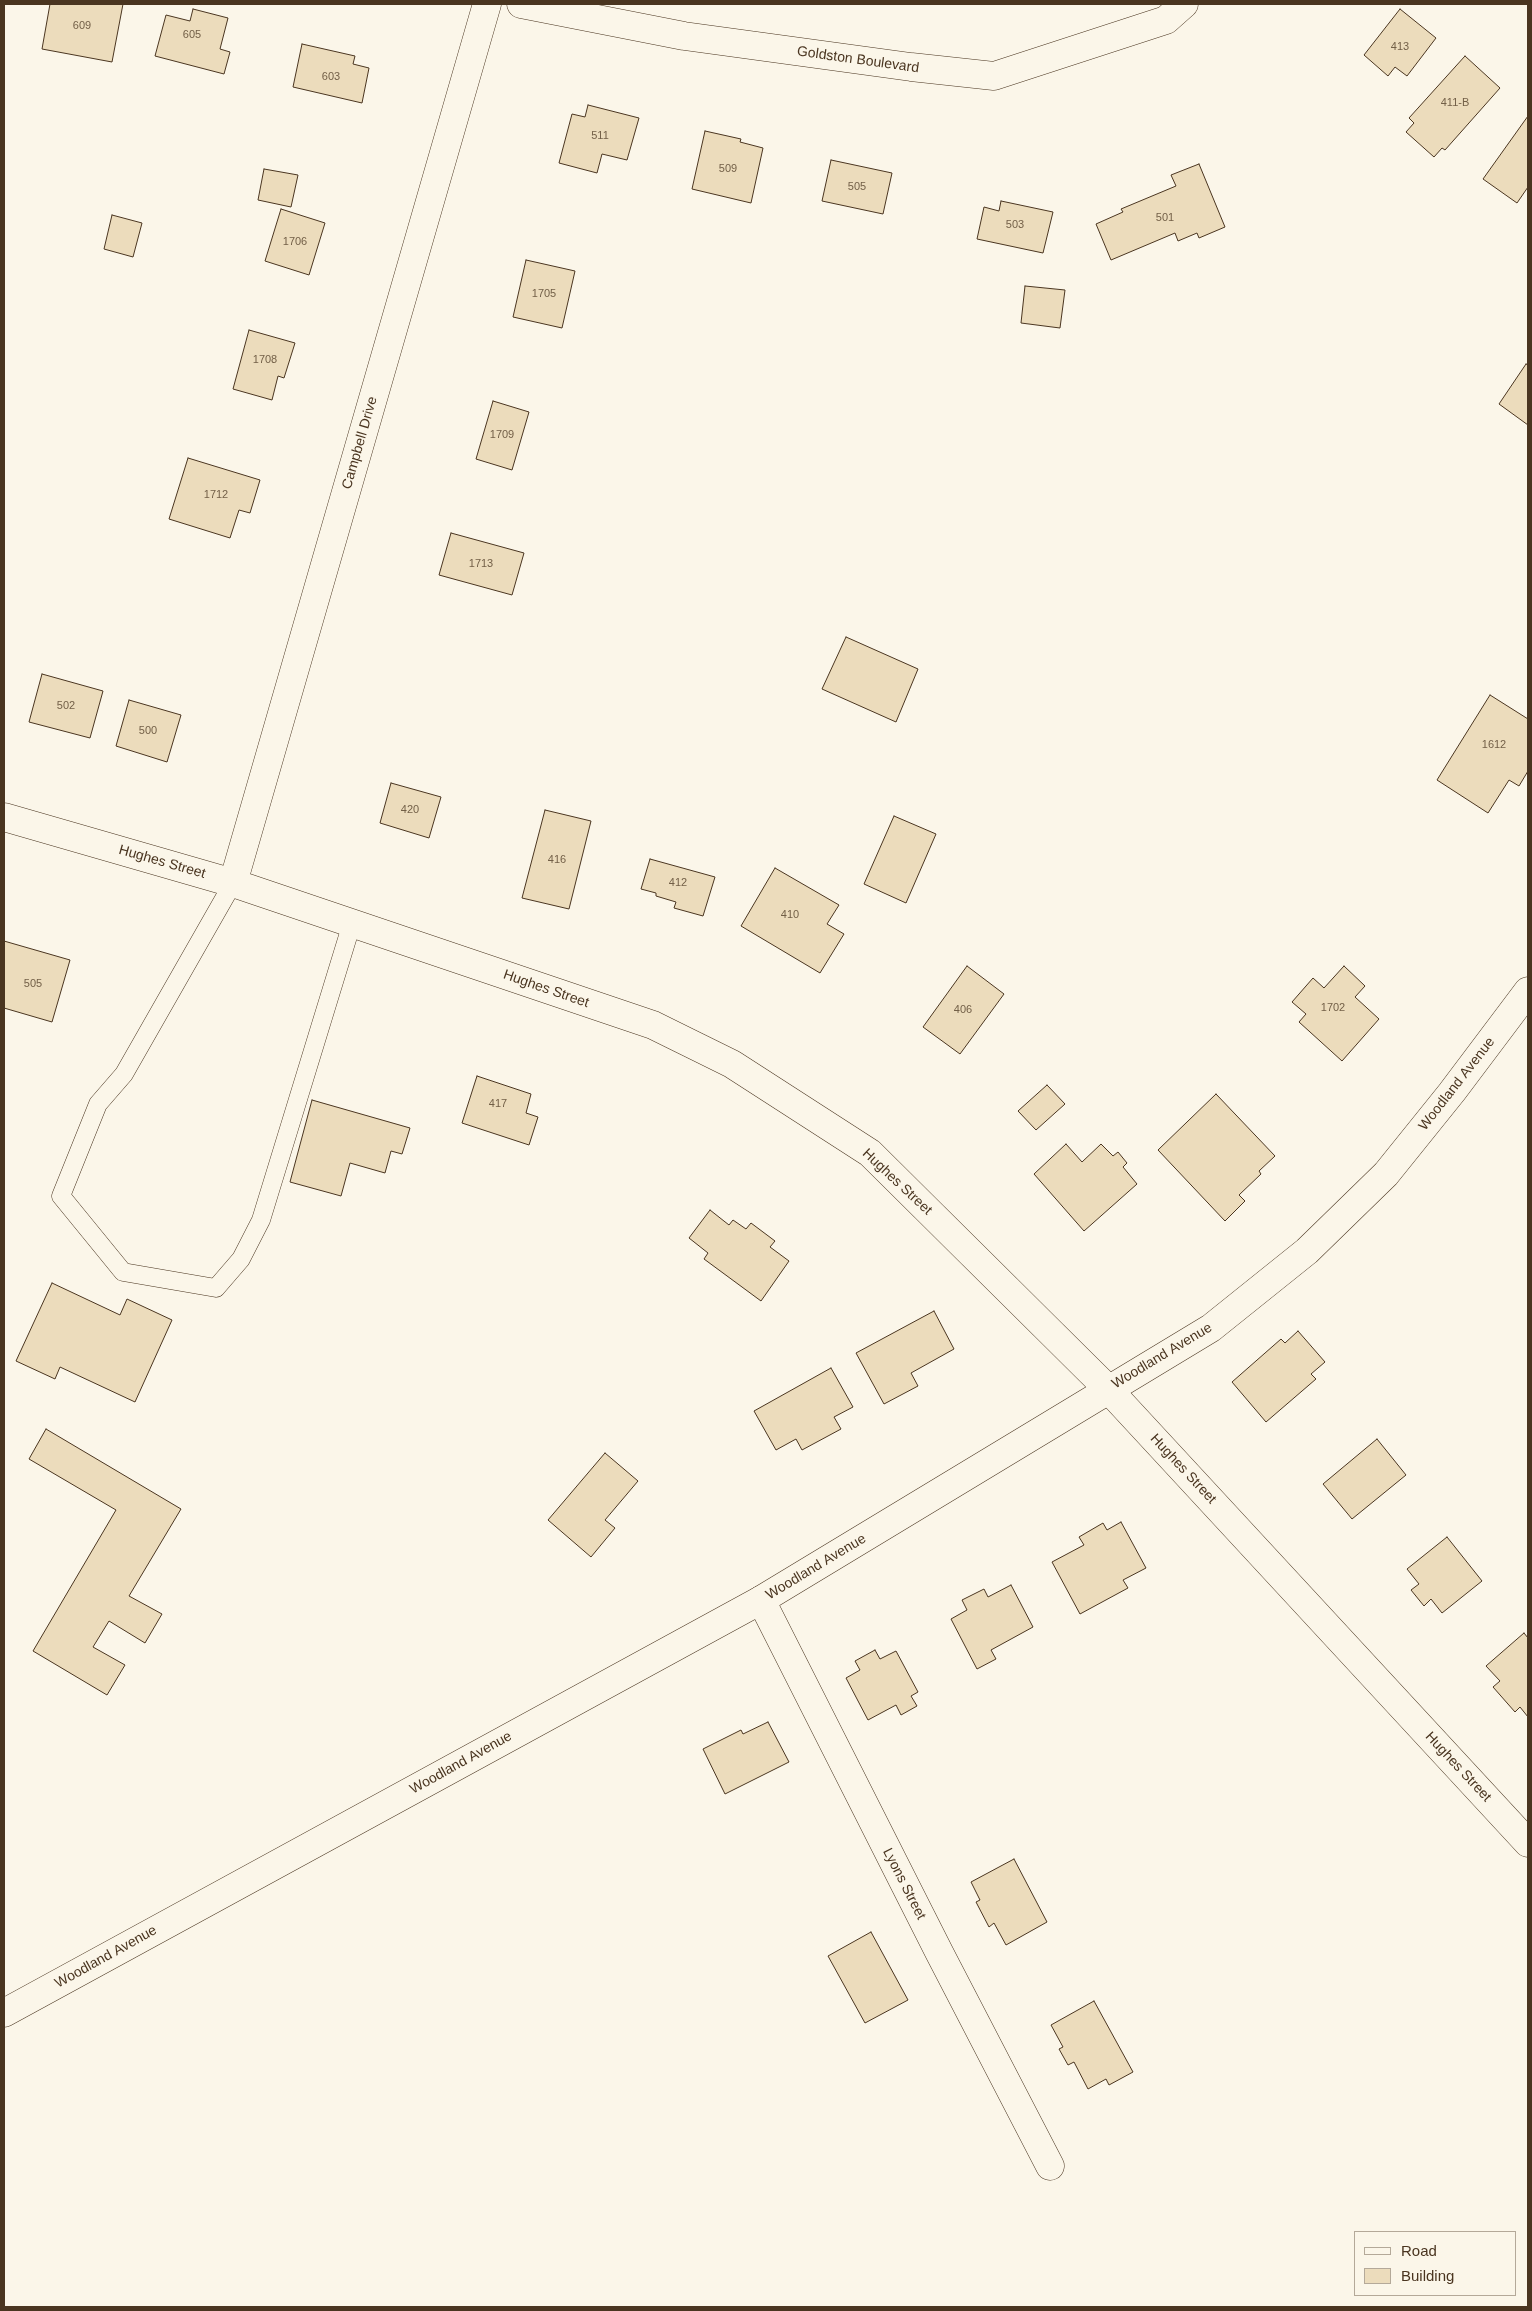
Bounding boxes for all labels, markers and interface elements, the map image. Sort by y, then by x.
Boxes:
house number: 609 [73,19,91,33]
house number: 605 [183,28,201,42]
house number: 413 [1391,40,1409,54]
street label: Goldston Boulevard [796,43,920,77]
house number: 603 [322,70,340,84]
house number: 411-B [1441,96,1469,110]
house number: 511 [591,129,609,143]
house number: 509 [719,162,737,176]
house number: 505 [848,180,866,194]
house number: 501 [1156,211,1174,225]
house number: 503 [1006,218,1024,232]
house number: 1706 [283,235,307,249]
house number: 1705 [532,287,556,301]
house number: 1708 [253,353,277,367]
street label: Campbell Drive [339,395,381,491]
house number: 1709 [490,428,514,442]
house number: 1712 [204,488,228,502]
house number: 1713 [469,557,493,571]
house number: 502 [57,699,75,713]
house number: 500 [139,724,157,738]
house number: 1612 [1482,738,1506,752]
house number: 420 [401,803,419,817]
street label: Hughes Street [117,842,207,882]
house number: 416 [548,853,566,867]
house number: 412 [669,876,687,890]
house number: 410 [781,908,799,922]
street label: Hughes Street [501,966,591,1012]
house number: 505 [24,977,42,991]
house number: 1702 [1321,1001,1345,1015]
house number: 406 [954,1003,972,1017]
street label: Woodland Avenue [1415,1034,1499,1134]
house number: 417 [489,1097,507,1111]
street label: Hughes Street [859,1145,935,1219]
street label: Woodland Avenue [1109,1319,1215,1393]
street label: Hughes Street [1146,1431,1220,1507]
street label: Woodland Avenue [763,1530,869,1604]
street label: Woodland Avenue [407,1728,515,1798]
street label: Hughes Street [1421,1729,1495,1805]
street label: Lyons Street [879,1845,929,1923]
street label: Woodland Avenue [52,1922,160,1992]
legend [1354,2231,1517,2296]
text: Road [1401,2242,1437,2259]
text: Building [1401,2267,1454,2284]

